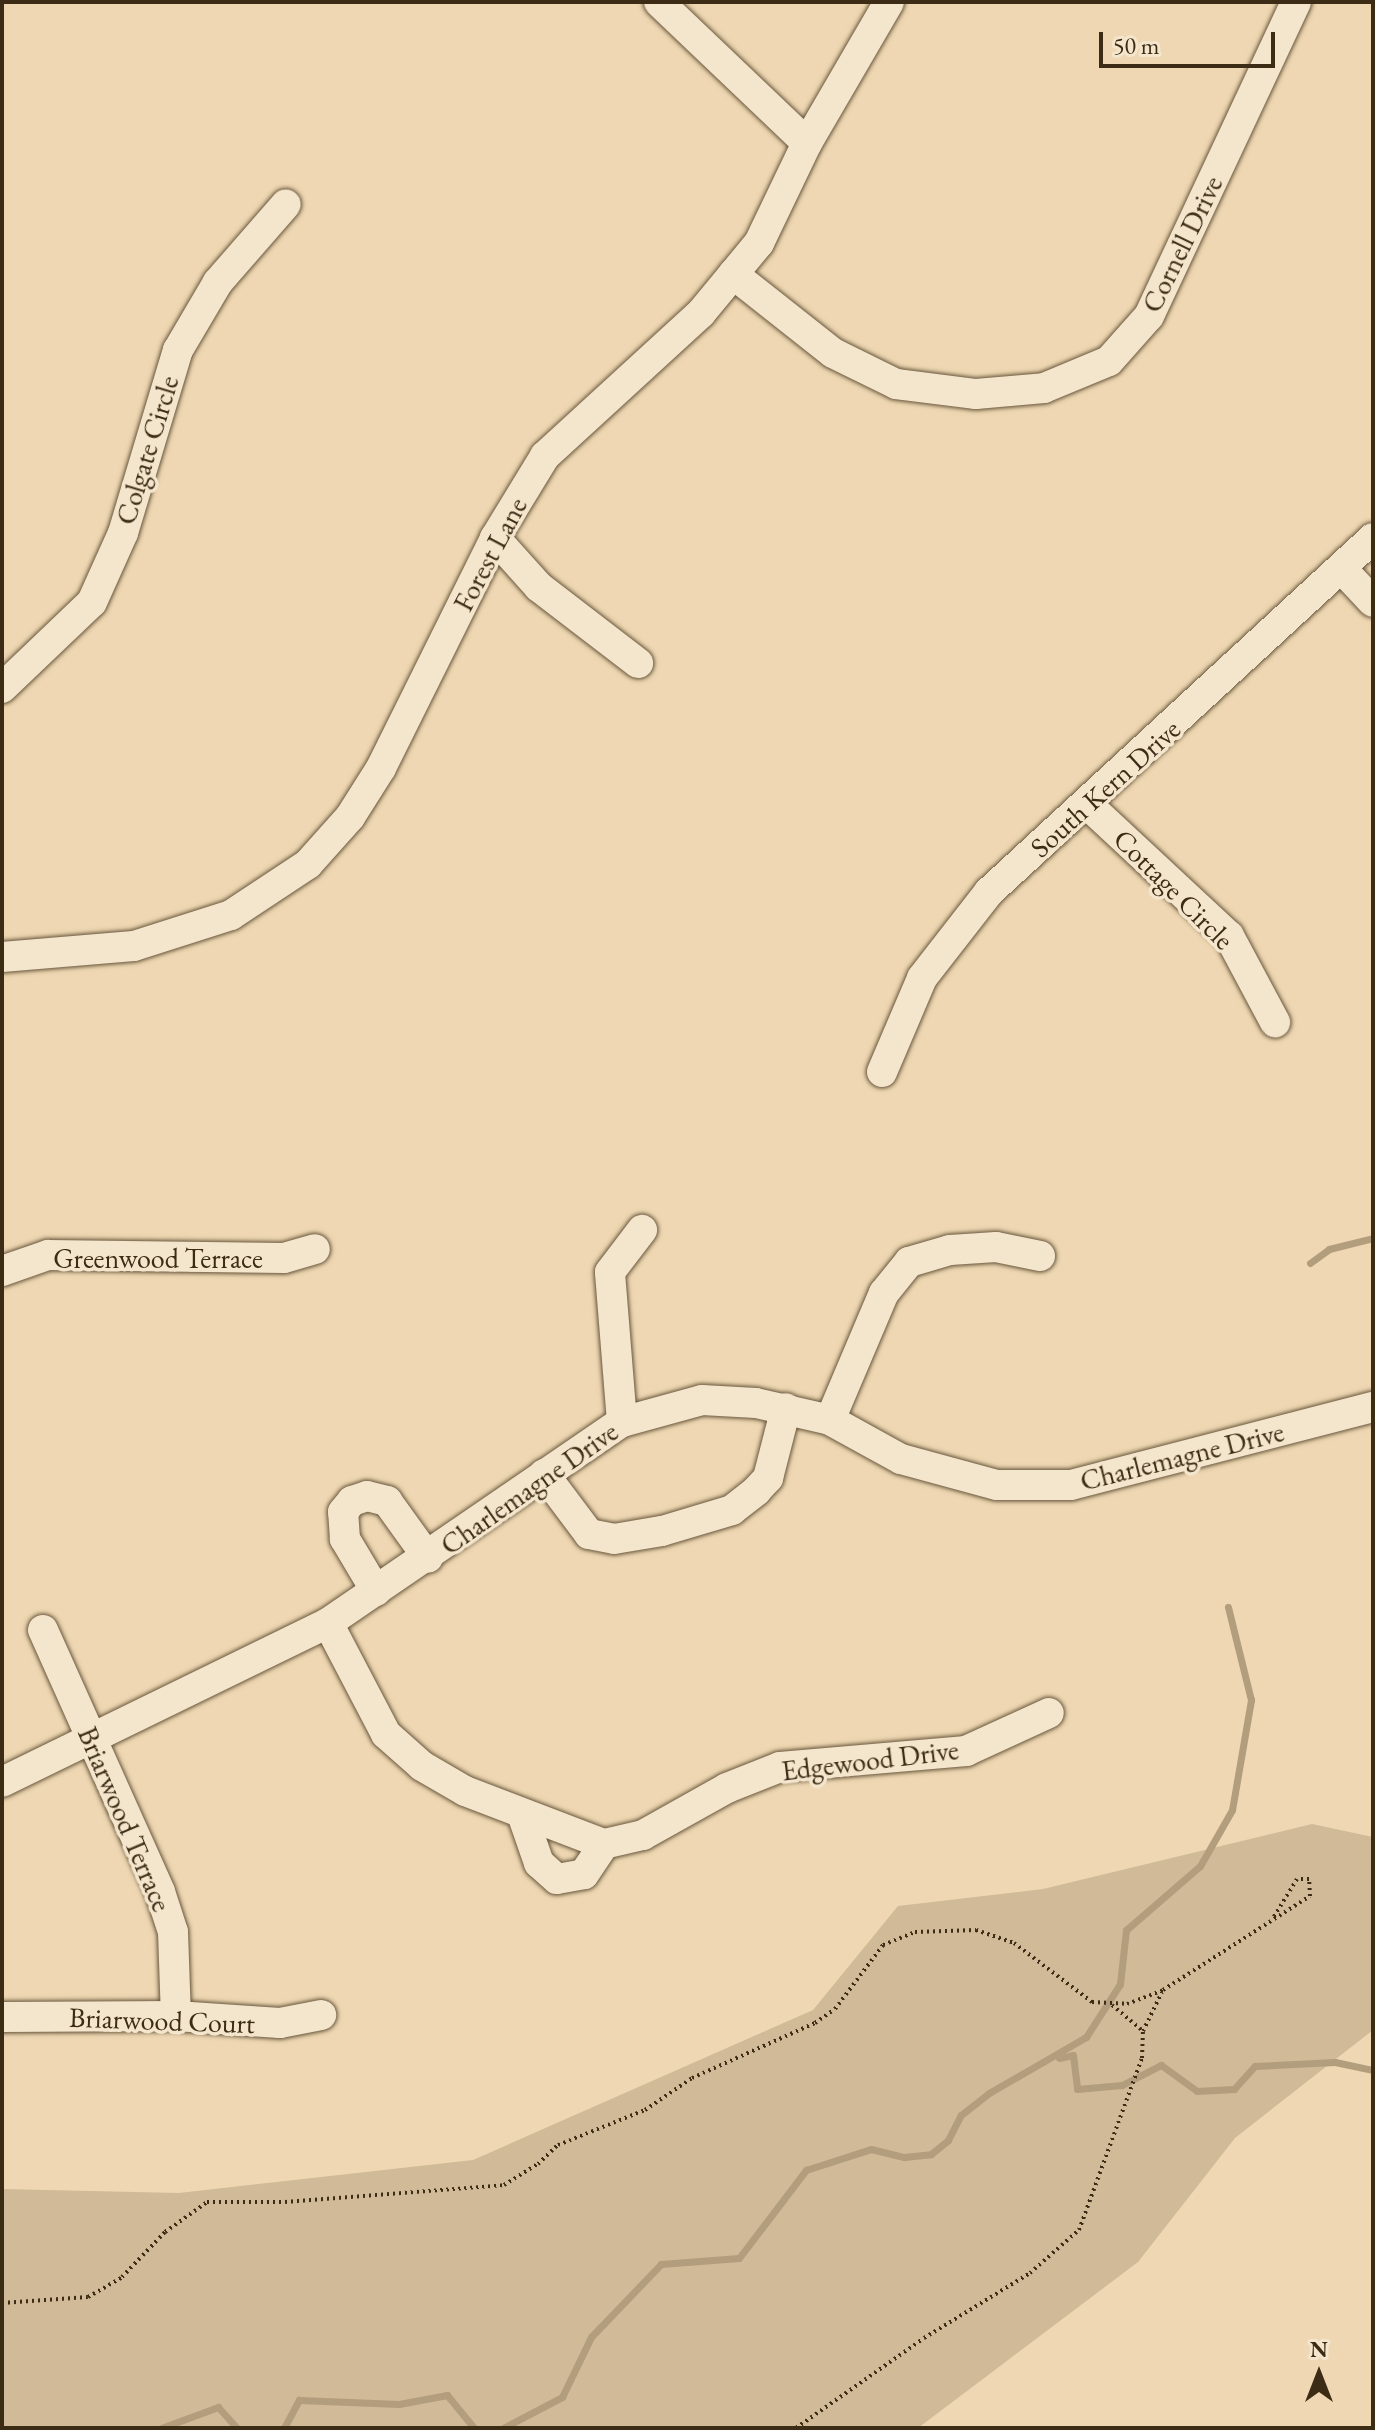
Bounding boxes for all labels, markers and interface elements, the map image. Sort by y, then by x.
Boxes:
scale bar [1103,16,1279,66]
text: 50 m [1113,30,1160,61]
street label: Cornell Drive [1135,170,1229,318]
street label: Colgate Circle [108,372,186,528]
street label: Forest Lane [446,491,534,617]
street label: South Kern Drive [1023,712,1187,864]
street label: Cottage Circle [1107,822,1241,956]
street label: Greenwood Terrace [53,1241,263,1275]
street label: Charlemagne Drive [434,1414,624,1562]
street label: Charlemagne Drive [1077,1414,1287,1498]
street label: Briarwood Terrace [71,1722,179,1916]
street label: Edgewood Drive [780,1732,960,1788]
street label: Briarwood Court [69,2000,255,2040]
north arrow [1279,2334,1359,2414]
text: N [1310,2335,1328,2364]

